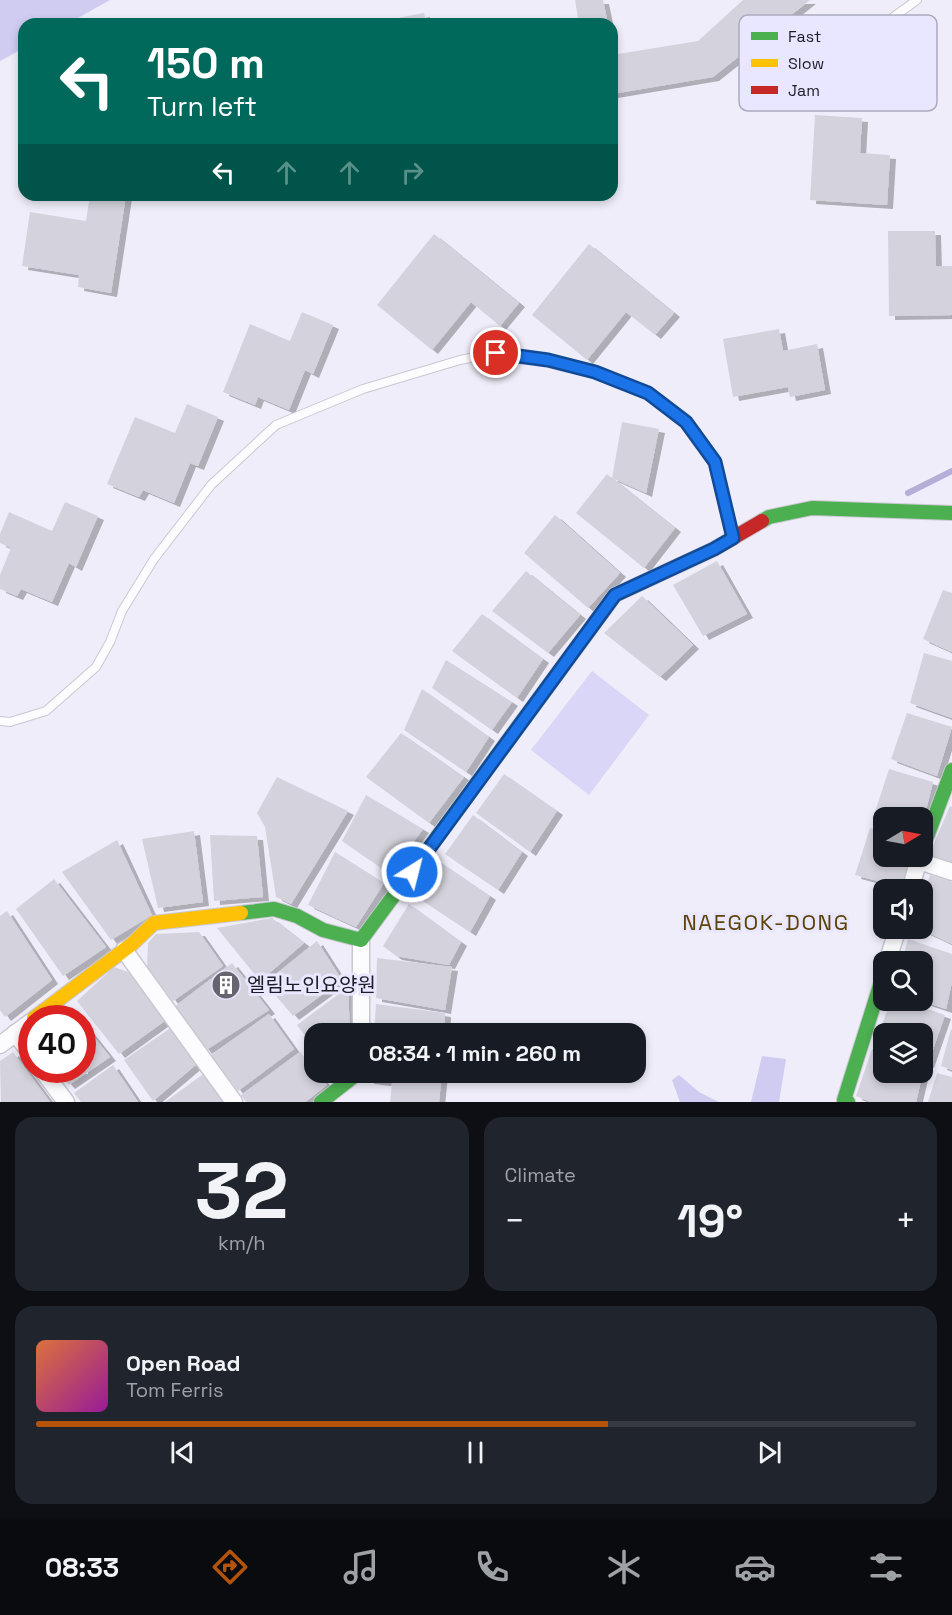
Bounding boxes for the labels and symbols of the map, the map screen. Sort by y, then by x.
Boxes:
legend [739,15,937,111]
text: Fast [788,26,821,47]
text: Slow [788,53,824,74]
text: Jam [788,80,820,101]
pin [470,327,521,378]
north arrow [873,807,933,867]
position arrow [380,840,444,904]
district label: NAEGOK-DONG [682,908,850,936]
building icon: 엘림노인요양원 [210,969,242,1001]
place label: 엘림노인요양원 [247,972,376,998]
speed limit sign: 40 [18,1005,96,1083]

